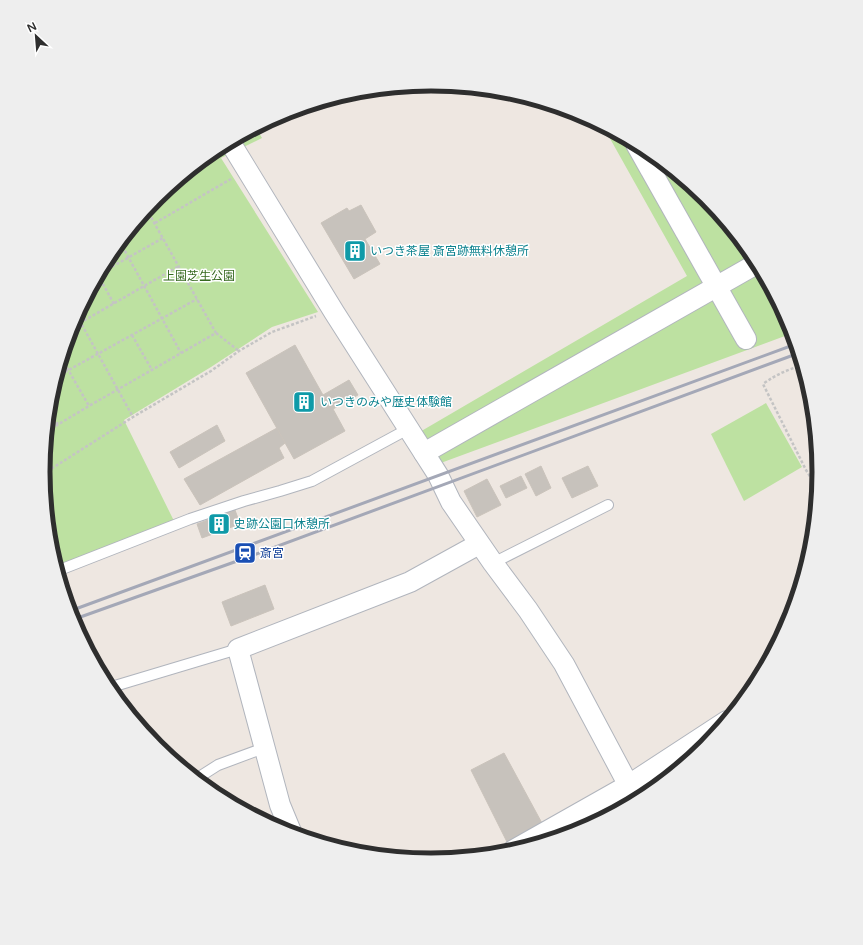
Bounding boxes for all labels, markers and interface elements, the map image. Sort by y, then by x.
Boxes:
north arrow [16,16,56,56]
text: N [25,20,39,35]
building icon: いつき茶屋 斎宮跡無料休憩所 [342,238,368,264]
place label: いつき茶屋 斎宮跡無料休憩所 [370,244,529,258]
park label: 上園芝生公園 [163,269,235,283]
building icon: いつきのみや歴史体験館 [291,389,317,415]
place label: いつきのみや歴史体験館 [320,395,452,409]
building icon: 史跡公園口休憩所 [206,511,232,537]
place label: 史跡公園口休憩所 [234,517,330,531]
station icon: 斎宮 [232,540,258,566]
place label: 斎宮 [260,546,284,560]

